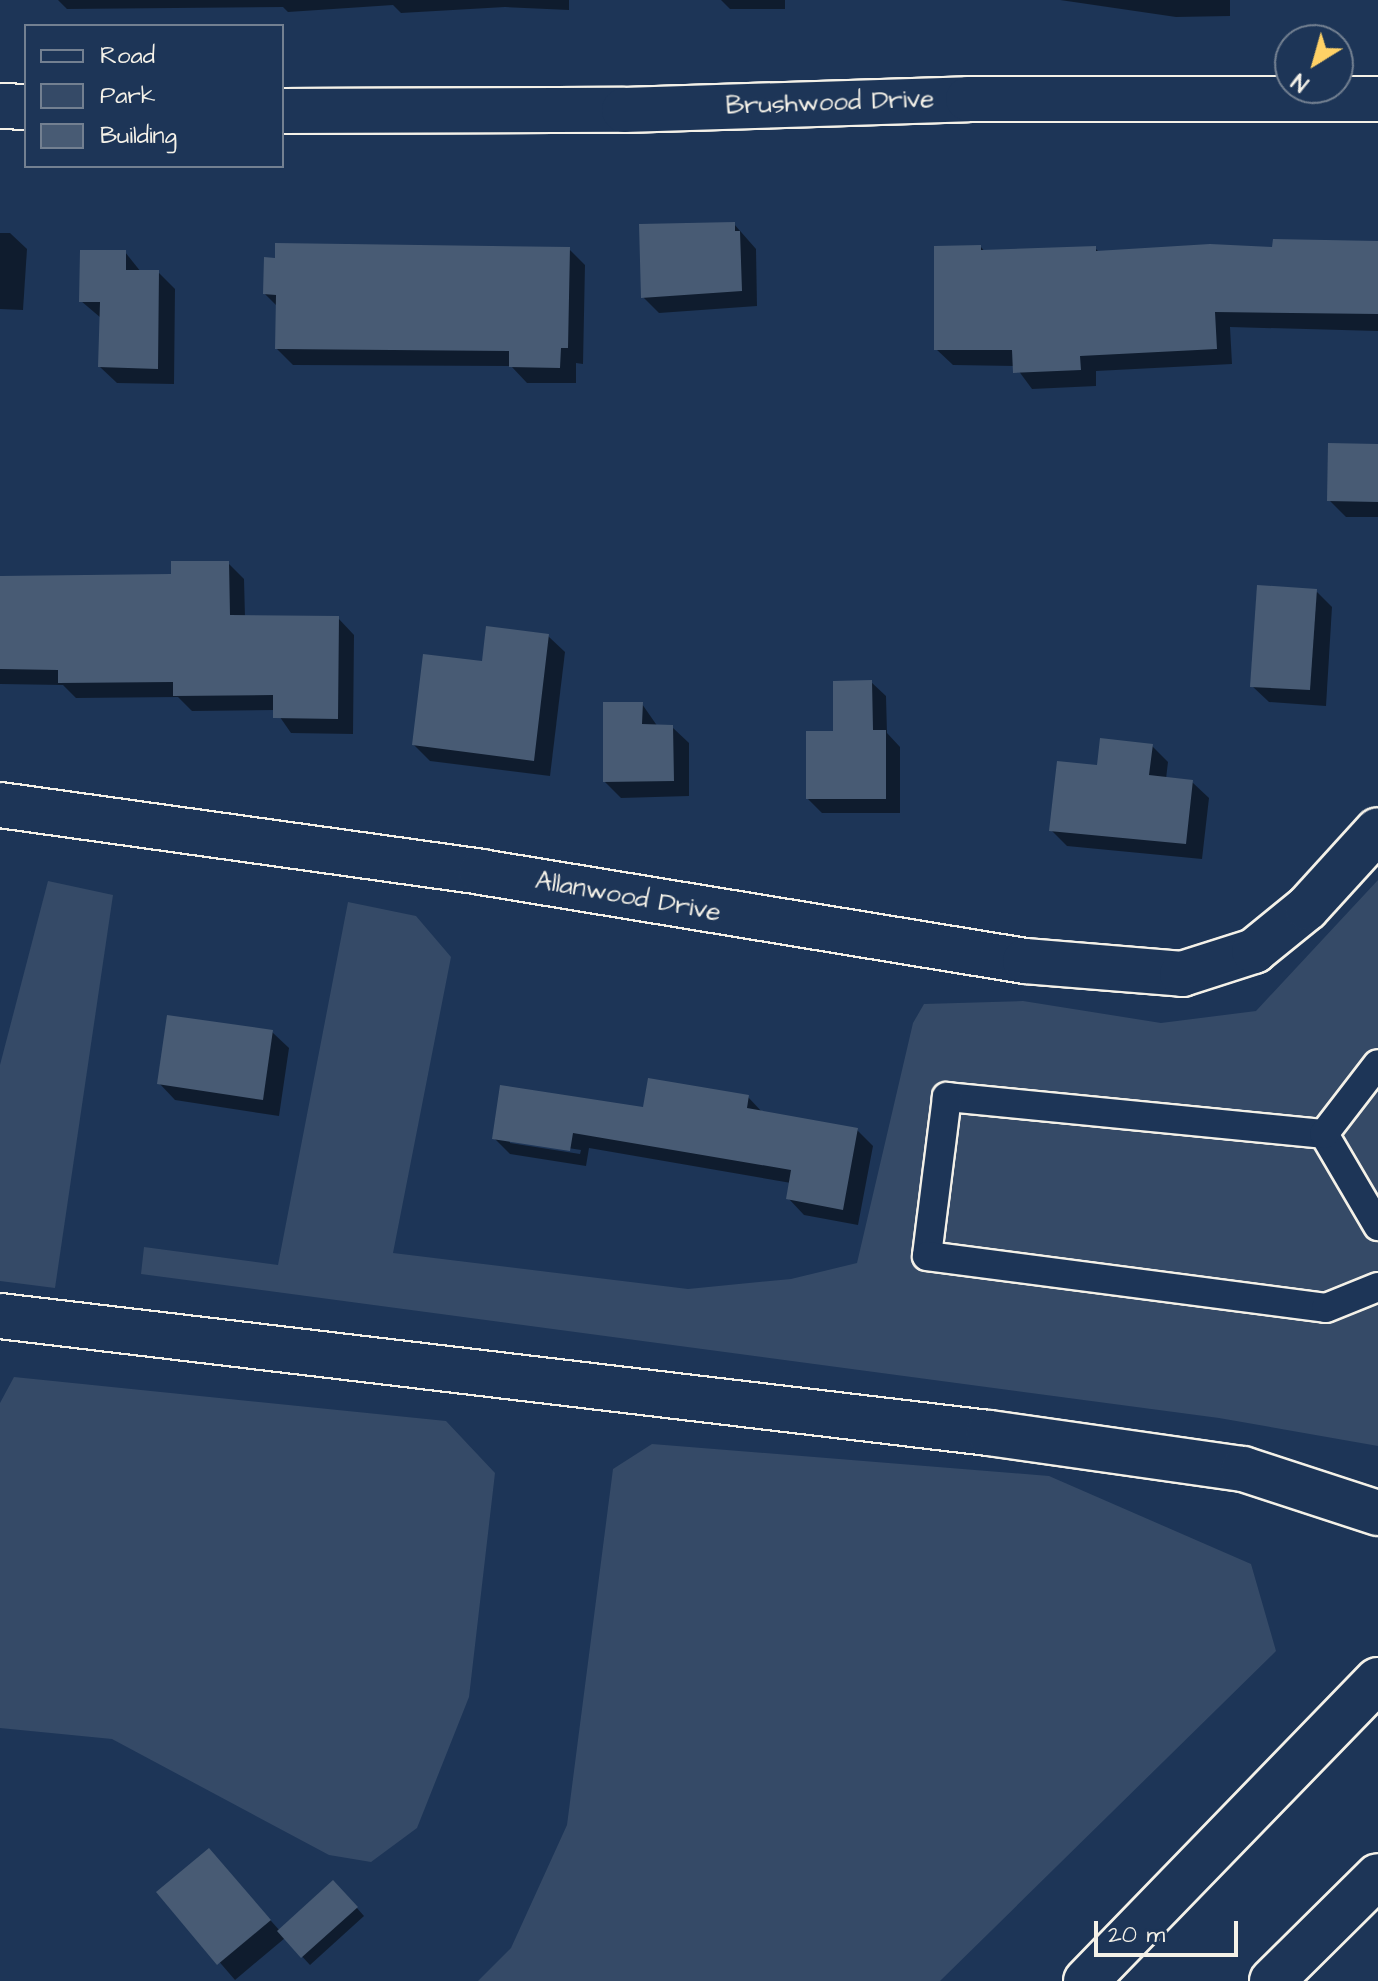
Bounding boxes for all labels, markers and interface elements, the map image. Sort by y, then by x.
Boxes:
legend [24,24,284,168]
north arrow [1274,24,1354,104]
text: Road [100,39,155,73]
text: N [1286,65,1315,99]
text: Park [100,79,156,113]
street label: Brushwood Drive [725,84,935,122]
text: Building [100,119,177,153]
street label: Allanwood Drive [533,865,723,929]
scale bar [1098,1905,1242,1955]
text: 20 m [1108,1918,1165,1952]

